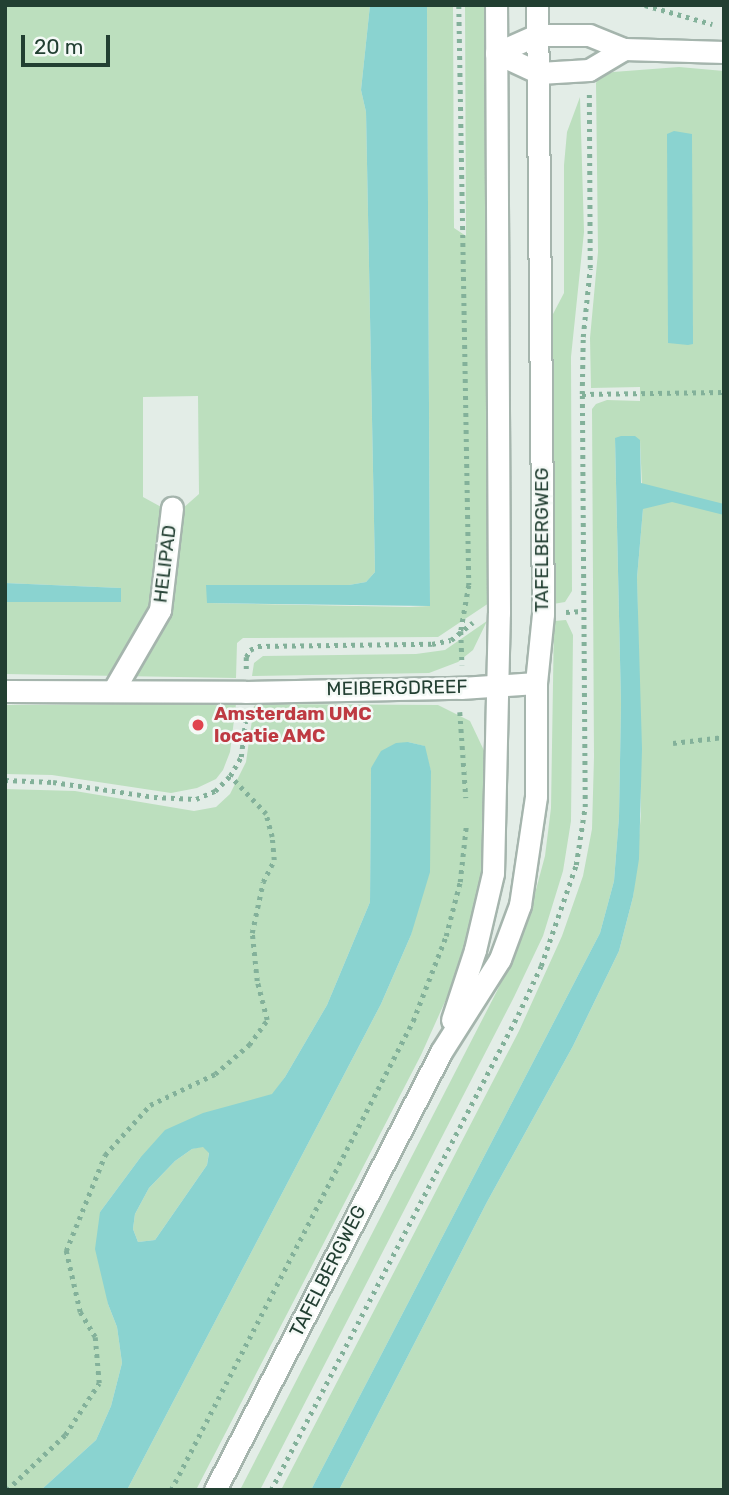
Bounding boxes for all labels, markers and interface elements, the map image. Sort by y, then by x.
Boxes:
scale bar [24,21,114,65]
text: 20 m [34,34,83,59]
street label: TAFELBERGWEG [531,468,553,612]
street label: HELIPAD [149,524,181,604]
street label: MEIBERGDREEF [326,675,468,701]
place label: Amsterdam UMC locatie AMC [214,703,372,747]
marker: Amsterdam UMC locatie AMC [188,715,208,735]
street label: TAFELBERGWEG [285,1201,371,1341]

